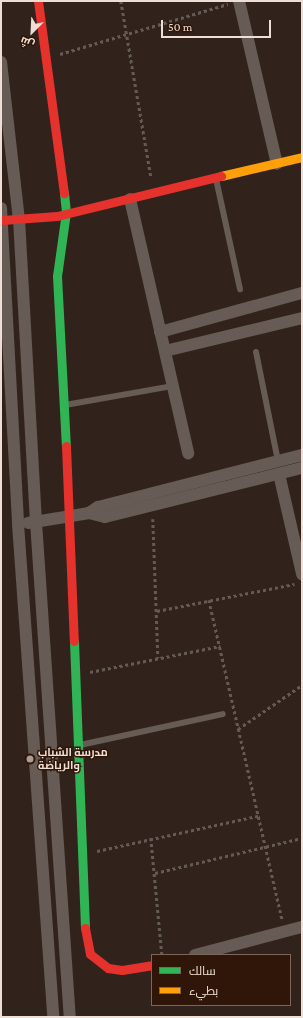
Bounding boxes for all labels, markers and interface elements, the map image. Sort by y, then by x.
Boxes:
north arrow [12,12,52,52]
scale bar [163,12,273,38]
text: 50 m [168,20,192,34]
text: ش [18,35,36,51]
place label: مدرسة الشباب والرياضة [38,746,108,772]
marker: مدرسة الشباب والرياضة [25,754,35,764]
legend [151,954,291,1006]
text: سالك [189,964,216,978]
text: بطيء [189,984,218,998]

